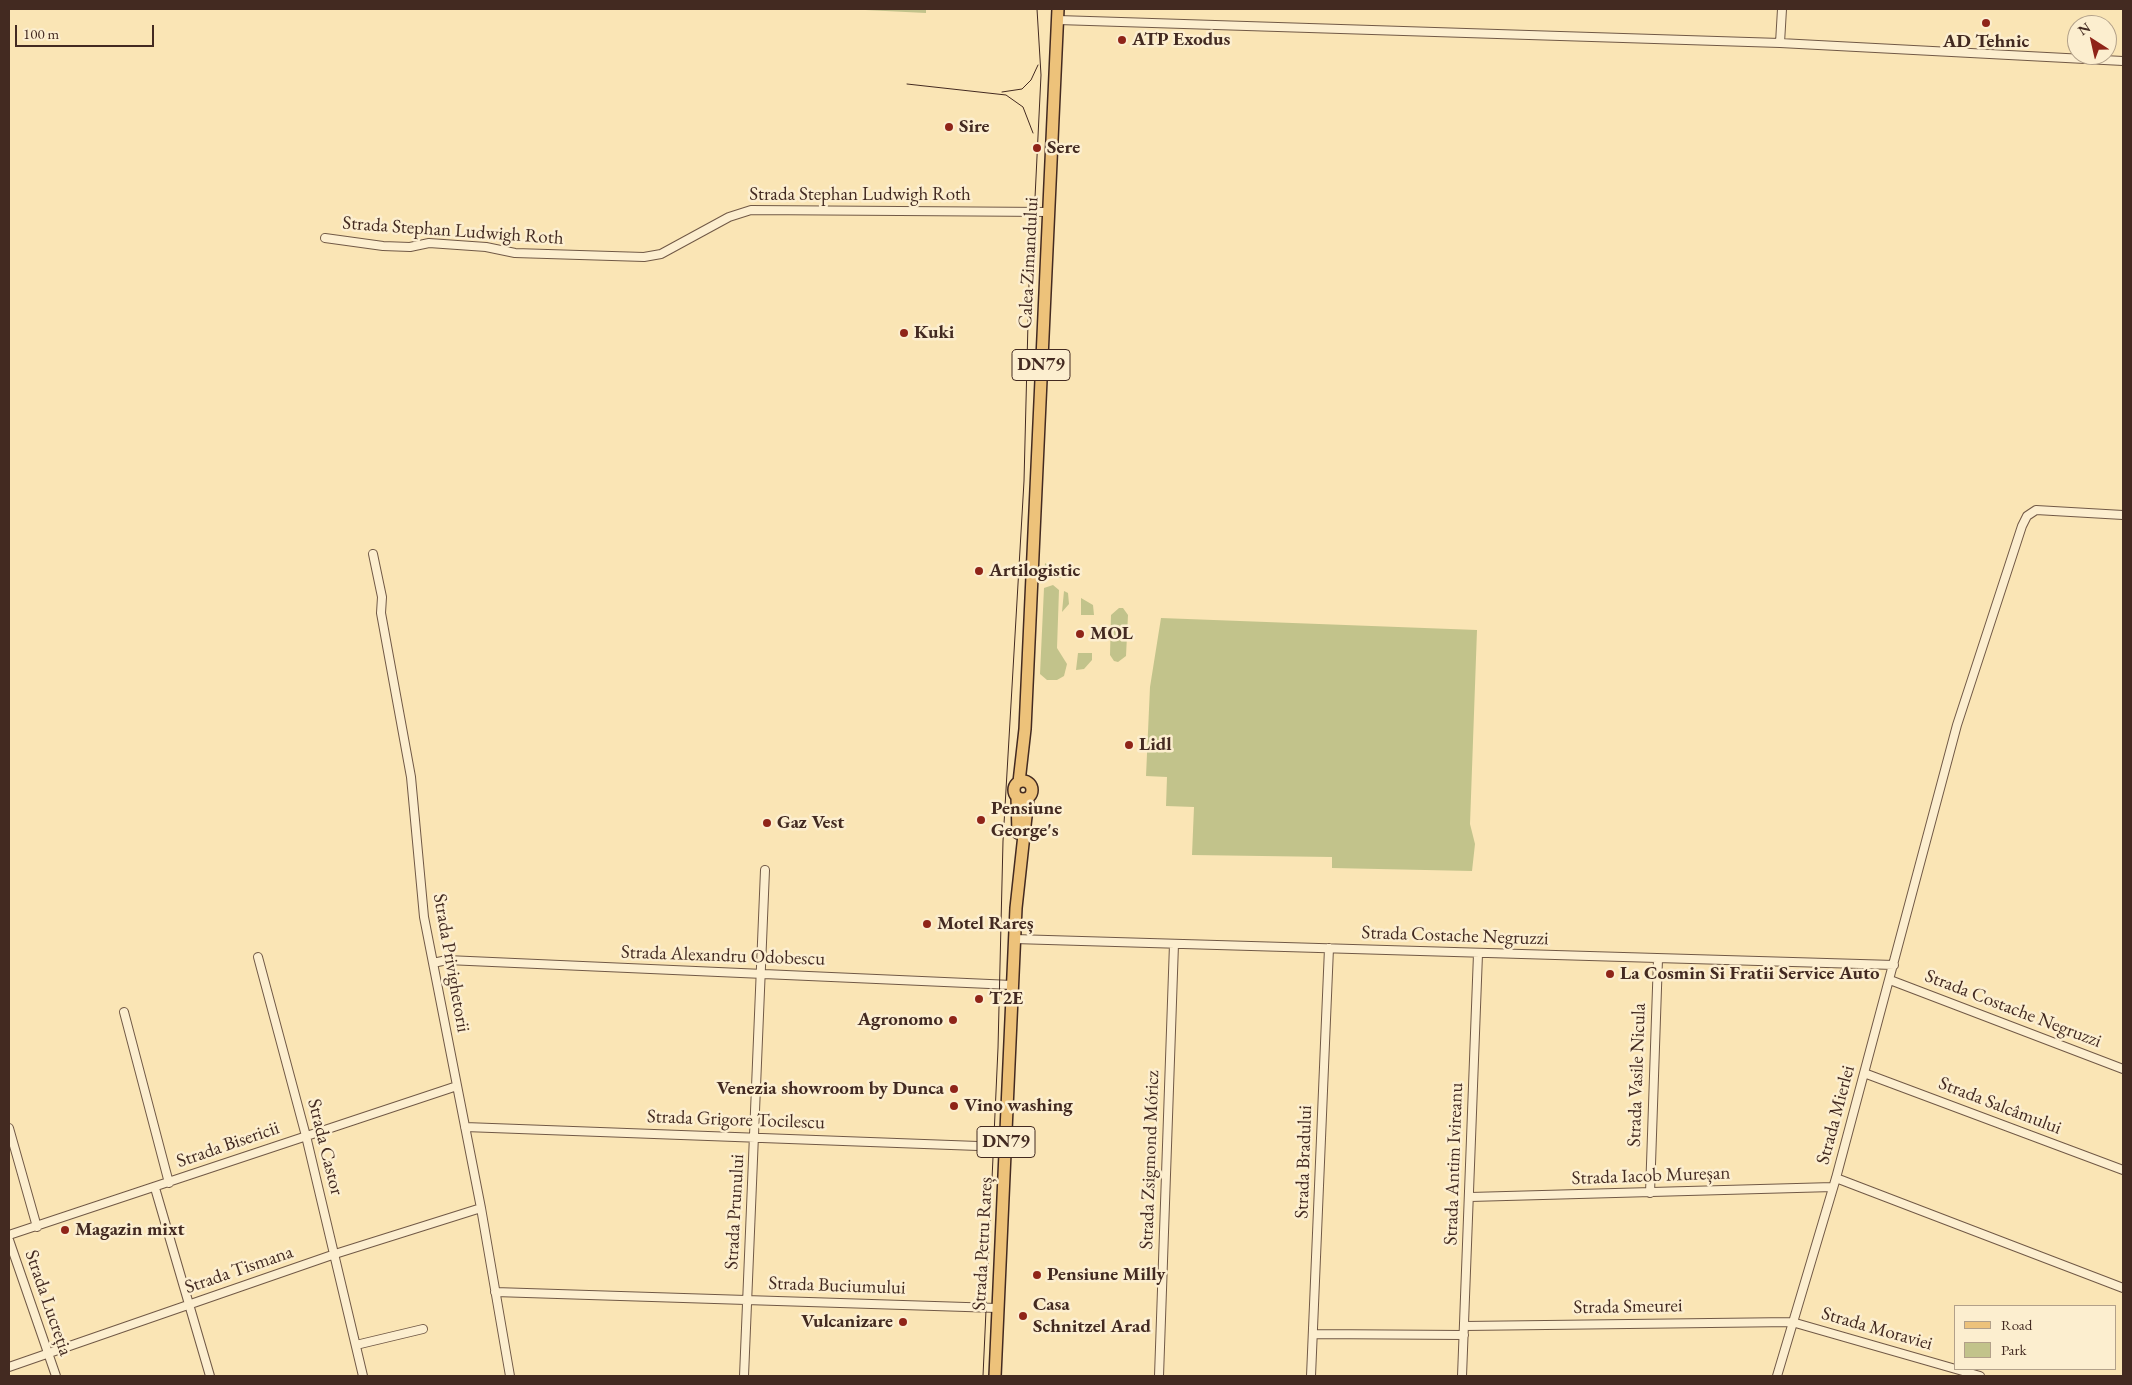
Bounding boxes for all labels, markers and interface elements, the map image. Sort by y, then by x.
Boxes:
scale bar [18,15,156,47]
north arrow [2067,15,2117,65]
marker: AD Tehnic [1980,17,1992,29]
text: N [2074,18,2094,39]
text: 100 m [23,24,59,43]
place label: ATP Exodus [1132,29,1230,51]
place label: AD Tehnic [1943,31,2029,53]
marker: ATP Exodus [1116,34,1128,46]
place label: Sire [959,116,990,138]
marker: Sire [943,121,955,133]
place label: Sere [1047,137,1080,159]
marker: Sere [1031,142,1043,154]
street label: Strada Stephan Ludwigh Roth [749,184,971,206]
street label: Calea Zimandului [1014,197,1044,329]
street label: Strada Stephan Ludwigh Roth [342,212,564,250]
place label: Kuki [914,322,954,344]
marker: Kuki [898,327,910,339]
road number: DN79 [1012,350,1070,380]
place label: Artilogistic [989,560,1080,582]
marker: Artilogistic [973,565,985,577]
place label: MOL [1090,623,1133,645]
marker: MOL [1074,628,1086,640]
place label: Lidl [1139,734,1172,756]
marker: Lidl [1123,739,1135,751]
place label: Pensiune George's [991,798,1062,842]
place label: Gaz Vest [777,812,844,834]
marker: Pensiune George's [975,814,987,826]
marker: Gaz Vest [761,817,773,829]
street label: Strada Privighetorii [428,892,474,1034]
place label: Motel Rareș [937,913,1034,935]
marker: Motel Rareș [921,918,933,930]
street label: Strada Costache Negruzzi [1361,921,1549,951]
street label: Strada Alexandru Odobescu [620,941,826,971]
place label: La Cosmin Si Fratii Service Auto [1620,963,1880,985]
street label: Strada Costache Negruzzi [1922,965,2104,1053]
marker: La Cosmin Si Fratii Service Auto [1604,968,1616,980]
place label: T2E [989,988,1023,1010]
marker: T2E [973,993,985,1005]
street label: Strada Vasile Nicula [1623,1002,1651,1148]
place label: Agronomo [857,1009,943,1031]
marker: Agronomo [947,1014,959,1026]
street label: Strada Mierlei [1812,1063,1860,1167]
street label: Strada Zsigmond Móricz [1135,1070,1165,1250]
street label: Strada Salcâmului [1935,1072,2065,1140]
place label: Venezia showroom by Dunca [717,1078,944,1100]
street label: Strada Antim Ivireanu [1440,1082,1468,1246]
marker: Venezia showroom by Dunca [948,1083,960,1095]
place label: Vino washing [964,1095,1073,1117]
street label: Strada Castor [302,1096,348,1198]
marker: Vino washing [948,1100,960,1112]
street label: Strada Grigore Tocilescu [647,1105,825,1135]
street label: Strada Bradului [1291,1105,1317,1219]
street label: Strada Bisericii [174,1117,282,1173]
road number: DN79 [977,1126,1035,1158]
street label: Strada Prunului [721,1154,749,1270]
street label: Strada Iacob Mureșan [1571,1162,1731,1190]
street label: Strada Petru Rareș [968,1177,998,1311]
place label: Magazin mixt [75,1219,185,1241]
marker: Magazin mixt [59,1224,71,1236]
street label: Strada Tismana [182,1241,296,1299]
street label: Strada Lucreția [19,1247,77,1359]
place label: Pensiune Milly [1047,1264,1166,1286]
marker: Pensiune Milly [1031,1269,1043,1281]
street label: Strada Buciumului [768,1272,906,1300]
place label: Casa Schnitzel Arad [1033,1294,1151,1338]
street label: Strada Smeurei [1573,1295,1683,1319]
street label: Strada Moraviei [1819,1302,1935,1356]
legend [1954,1305,2117,1370]
marker: Casa Schnitzel Arad [1017,1310,1029,1322]
place label: Vulcanizare [801,1311,893,1333]
text: Road [2001,1315,2032,1334]
marker: Vulcanizare [897,1316,909,1328]
text: Park [2001,1340,2027,1359]

